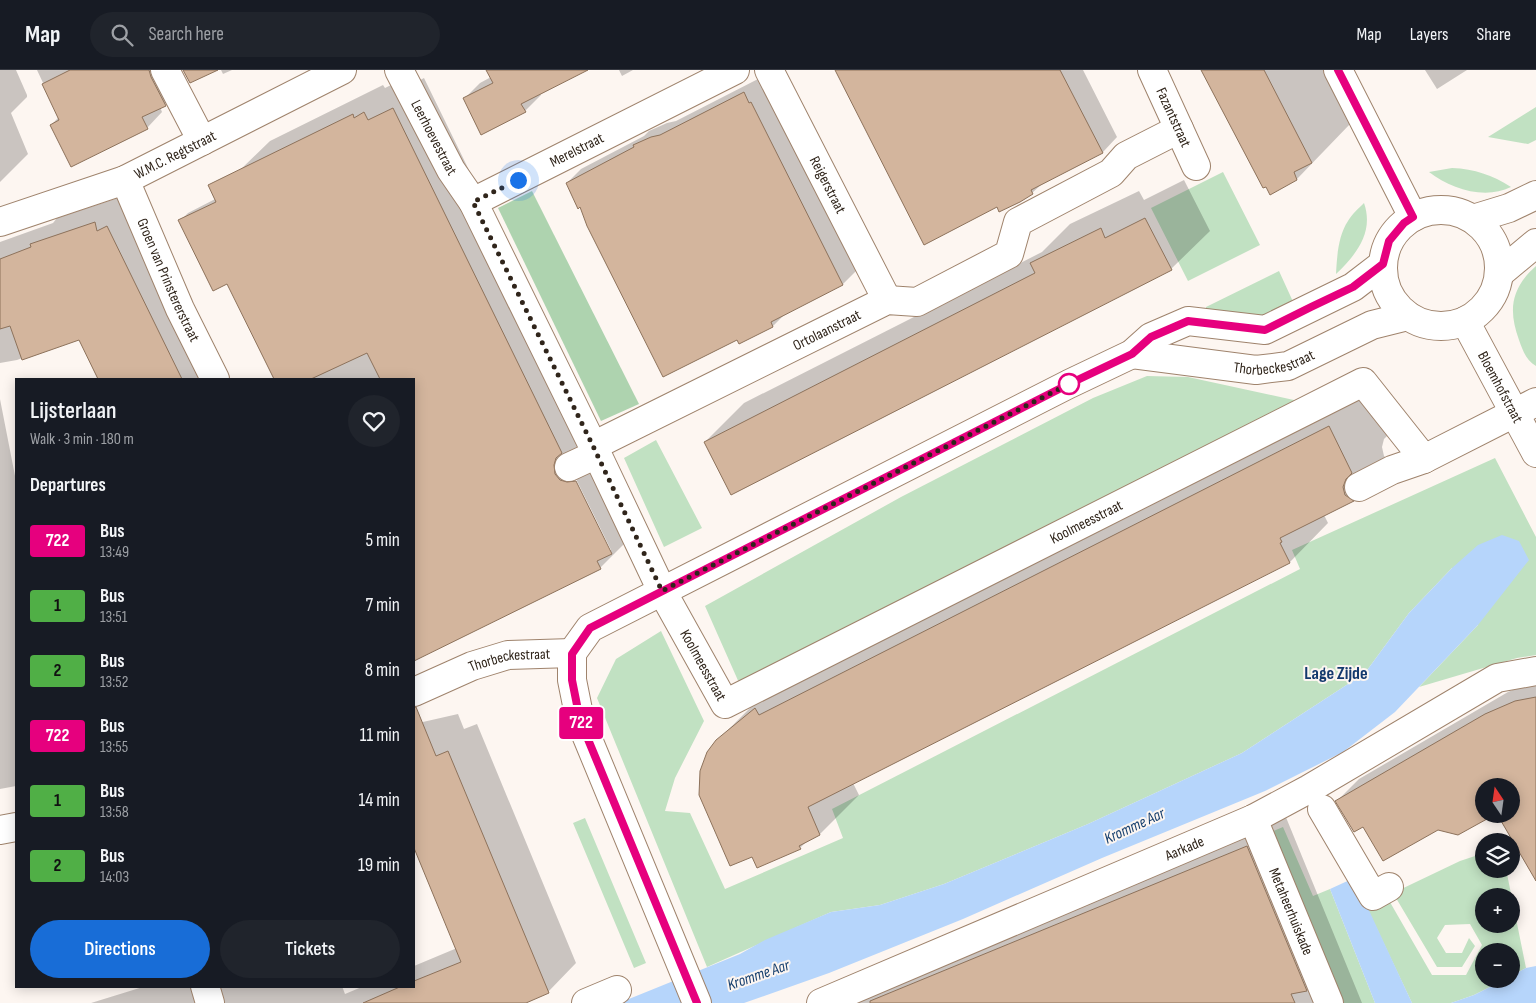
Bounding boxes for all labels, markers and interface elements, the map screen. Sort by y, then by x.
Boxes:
search box [90,12,440,57]
text: Map [25,20,60,49]
icon: search [108,21,136,49]
text: Search here [148,23,224,46]
text: Map [1357,24,1382,45]
text: Layers [1410,24,1449,45]
text: Share [1477,24,1511,45]
street label: Fazantstraat [1151,85,1195,151]
street label: Leerhoevestraat [406,97,461,180]
street label: W.M.C. Regtstraat [131,126,220,184]
street label: Merelstraat [547,129,607,172]
street label: Reigerstraat [805,153,850,217]
your location [506,168,531,193]
street label: Groen van Prinstererstraat [132,216,204,345]
street label: Ortolaanstraat [790,305,865,355]
street label: Thorbeckestraat [1232,345,1318,380]
street label: Bloemhofstraat [1473,348,1527,427]
unlabelled marker [1058,373,1080,395]
button: heart [348,395,400,447]
text: Lijsterlaan [30,396,117,425]
text: Walk · 3 min · 180 m [30,430,134,449]
text: Departures [30,474,106,497]
street label: Koolmeesstraat [1047,496,1126,548]
text: Bus [100,520,125,543]
text: 5 min [365,529,400,552]
text: 722 [46,530,69,551]
text: 13:49 [100,543,129,562]
text: Bus [100,585,125,608]
text: 7 min [366,594,400,617]
text: 1 [54,595,61,616]
text: 13:51 [100,608,127,627]
street label: Koolmeesstraat [675,626,731,705]
street label: Thorbeckestraat [466,645,551,676]
text: Bus [100,650,125,673]
text: 8 min [365,659,400,682]
text: 2 [54,660,61,681]
district label: Lage Zijde [1304,663,1368,684]
text: 13:52 [100,673,128,692]
line badge: 722 [552,707,610,739]
text: 722 [569,712,593,733]
text: Bus [100,715,125,738]
text: 11 min [360,724,400,747]
text: 722 [46,725,69,746]
text: 13:55 [100,738,128,757]
north arrow [1475,778,1520,822]
map controls [1475,778,1520,988]
text: Bus [100,780,125,803]
text: 14 min [359,789,400,812]
text: 1 [54,790,61,811]
text: 13:58 [100,803,129,822]
water label: Kromme Aar [1101,804,1168,849]
street label: Aarkade [1161,832,1207,866]
button: layers [1475,833,1520,878]
text: Bus [100,845,125,868]
text: 19 min [358,854,400,877]
text: 2 [54,855,61,876]
street label: Metaheerhuiskade [1264,865,1317,958]
text: 14:03 [100,868,129,887]
button: + [1475,888,1520,933]
button: Directions [30,920,210,978]
button: Tickets [220,920,400,978]
button: − [1475,943,1520,988]
water label: Kromme Aar [725,956,793,995]

